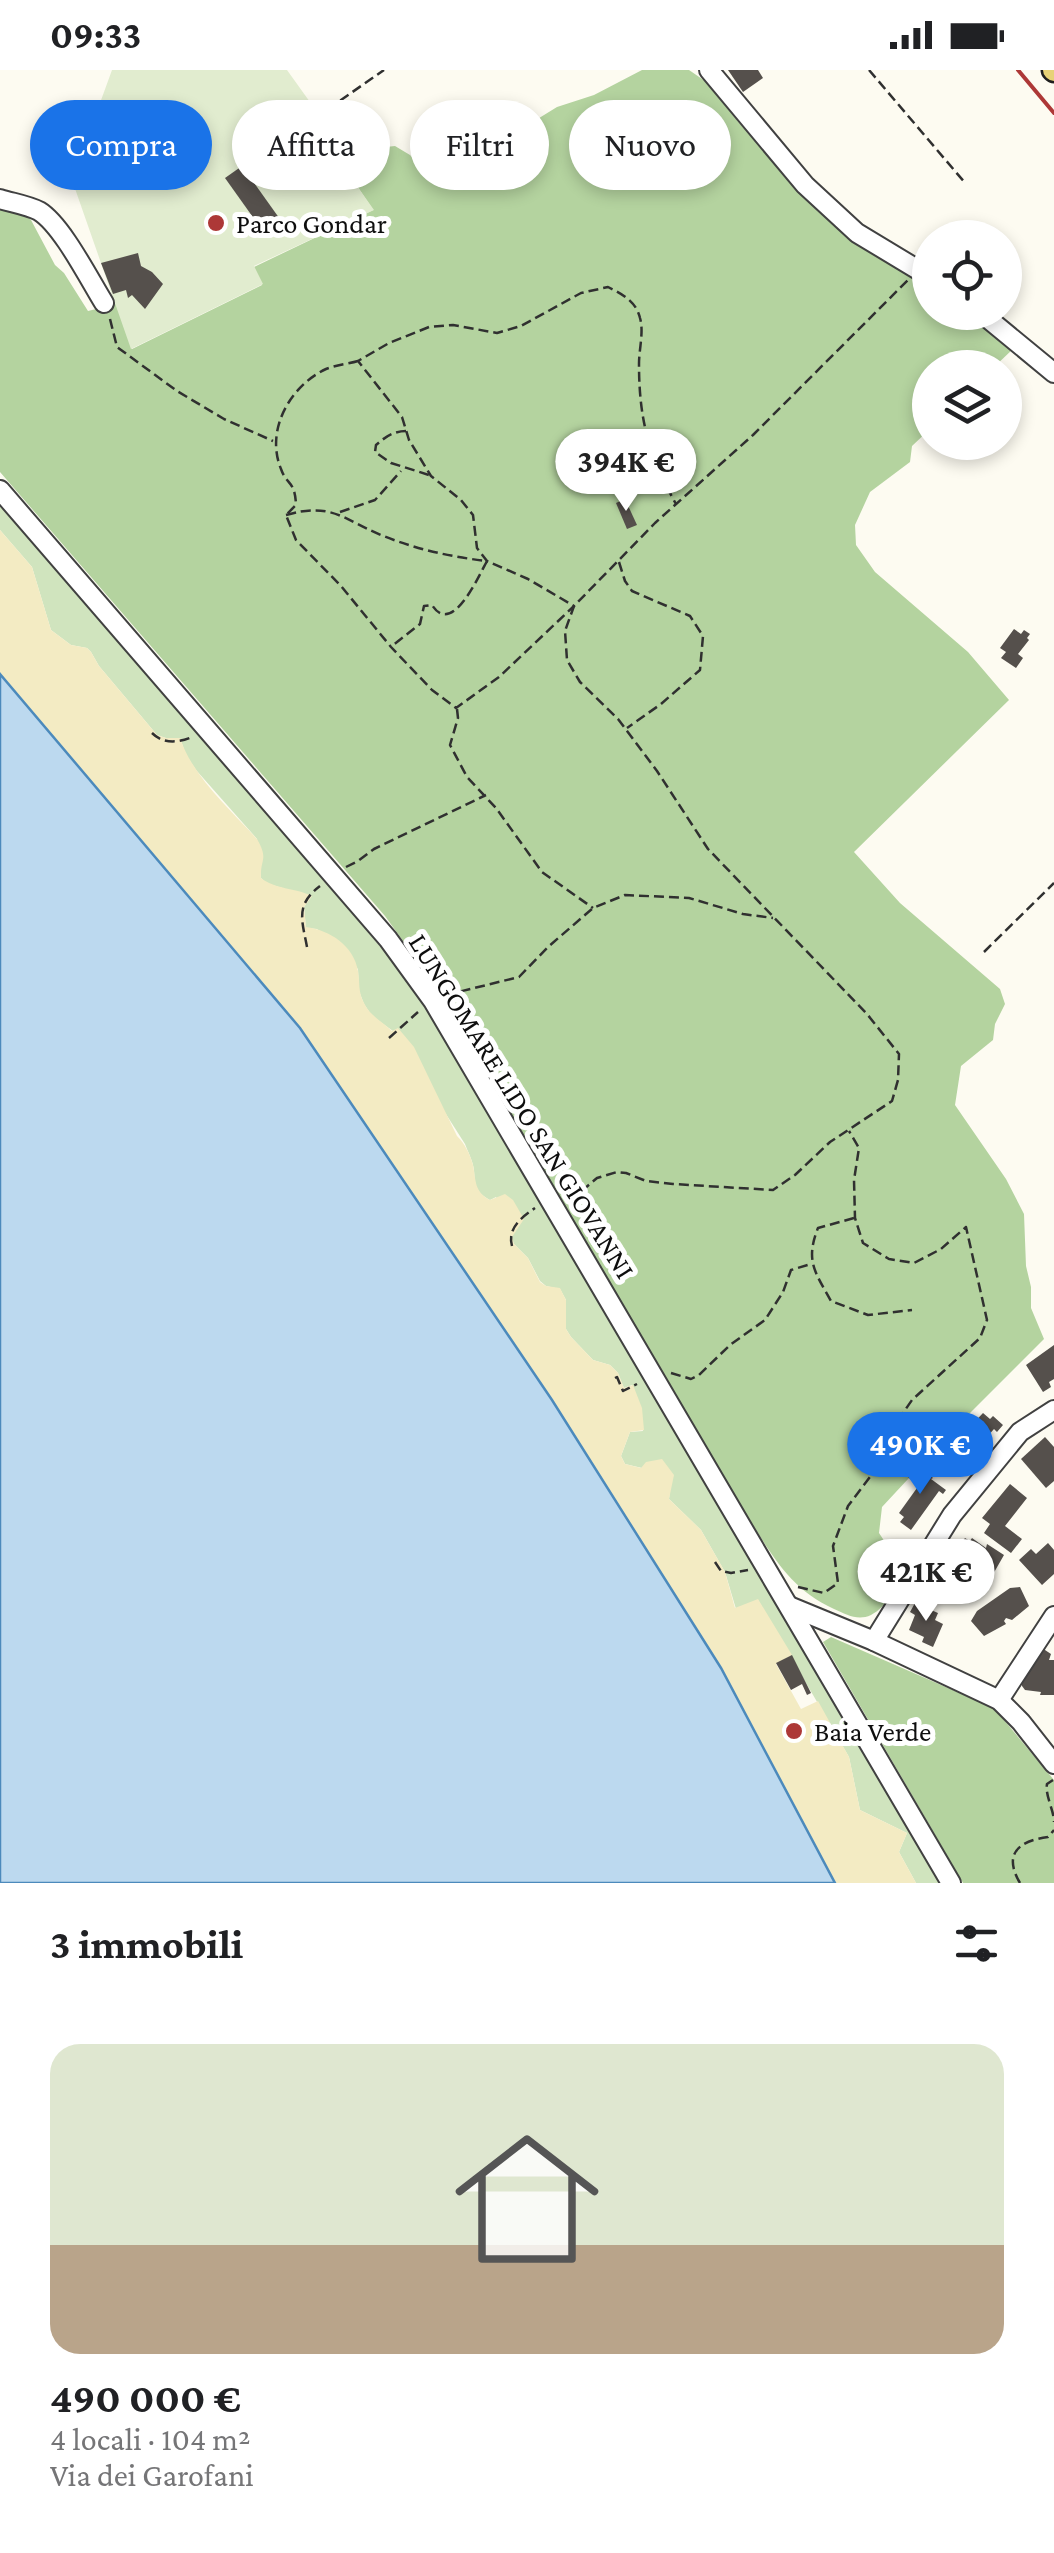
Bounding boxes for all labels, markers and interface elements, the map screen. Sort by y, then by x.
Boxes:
text: 09:33 [50,14,141,56]
chip: Compra [30,100,212,190]
chip: Affitta [232,100,390,190]
chip: Filtri [410,100,549,190]
chip: Nuovo [569,100,731,190]
place label: Parco Gondar [236,208,387,239]
marker: Parco Gondar [205,212,227,234]
map controls [912,220,1022,460]
button: locate [912,220,1022,330]
button: layers [912,350,1022,460]
pin: 394K € [545,429,707,514]
text: 394K € [577,443,675,479]
street label: LUNGOMARE LIDO SAN GIOVANNI [403,928,641,1284]
pin: 490K € [839,1412,1001,1497]
text: 490K € [869,1426,971,1462]
pin: 421K € [845,1539,1007,1624]
text: 421K € [880,1553,972,1589]
place label: Baia Verde [814,1716,931,1747]
marker: Baia Verde [783,1720,805,1742]
icon: filters [949,1916,1004,1971]
text: 3 immobili [50,1920,243,1967]
icon: home [437,2109,617,2289]
text: 490 000 € [50,2374,241,2421]
text: 4 locali · 104 m² [50,2421,250,2457]
text: Via dei Garofani [50,2457,254,2493]

